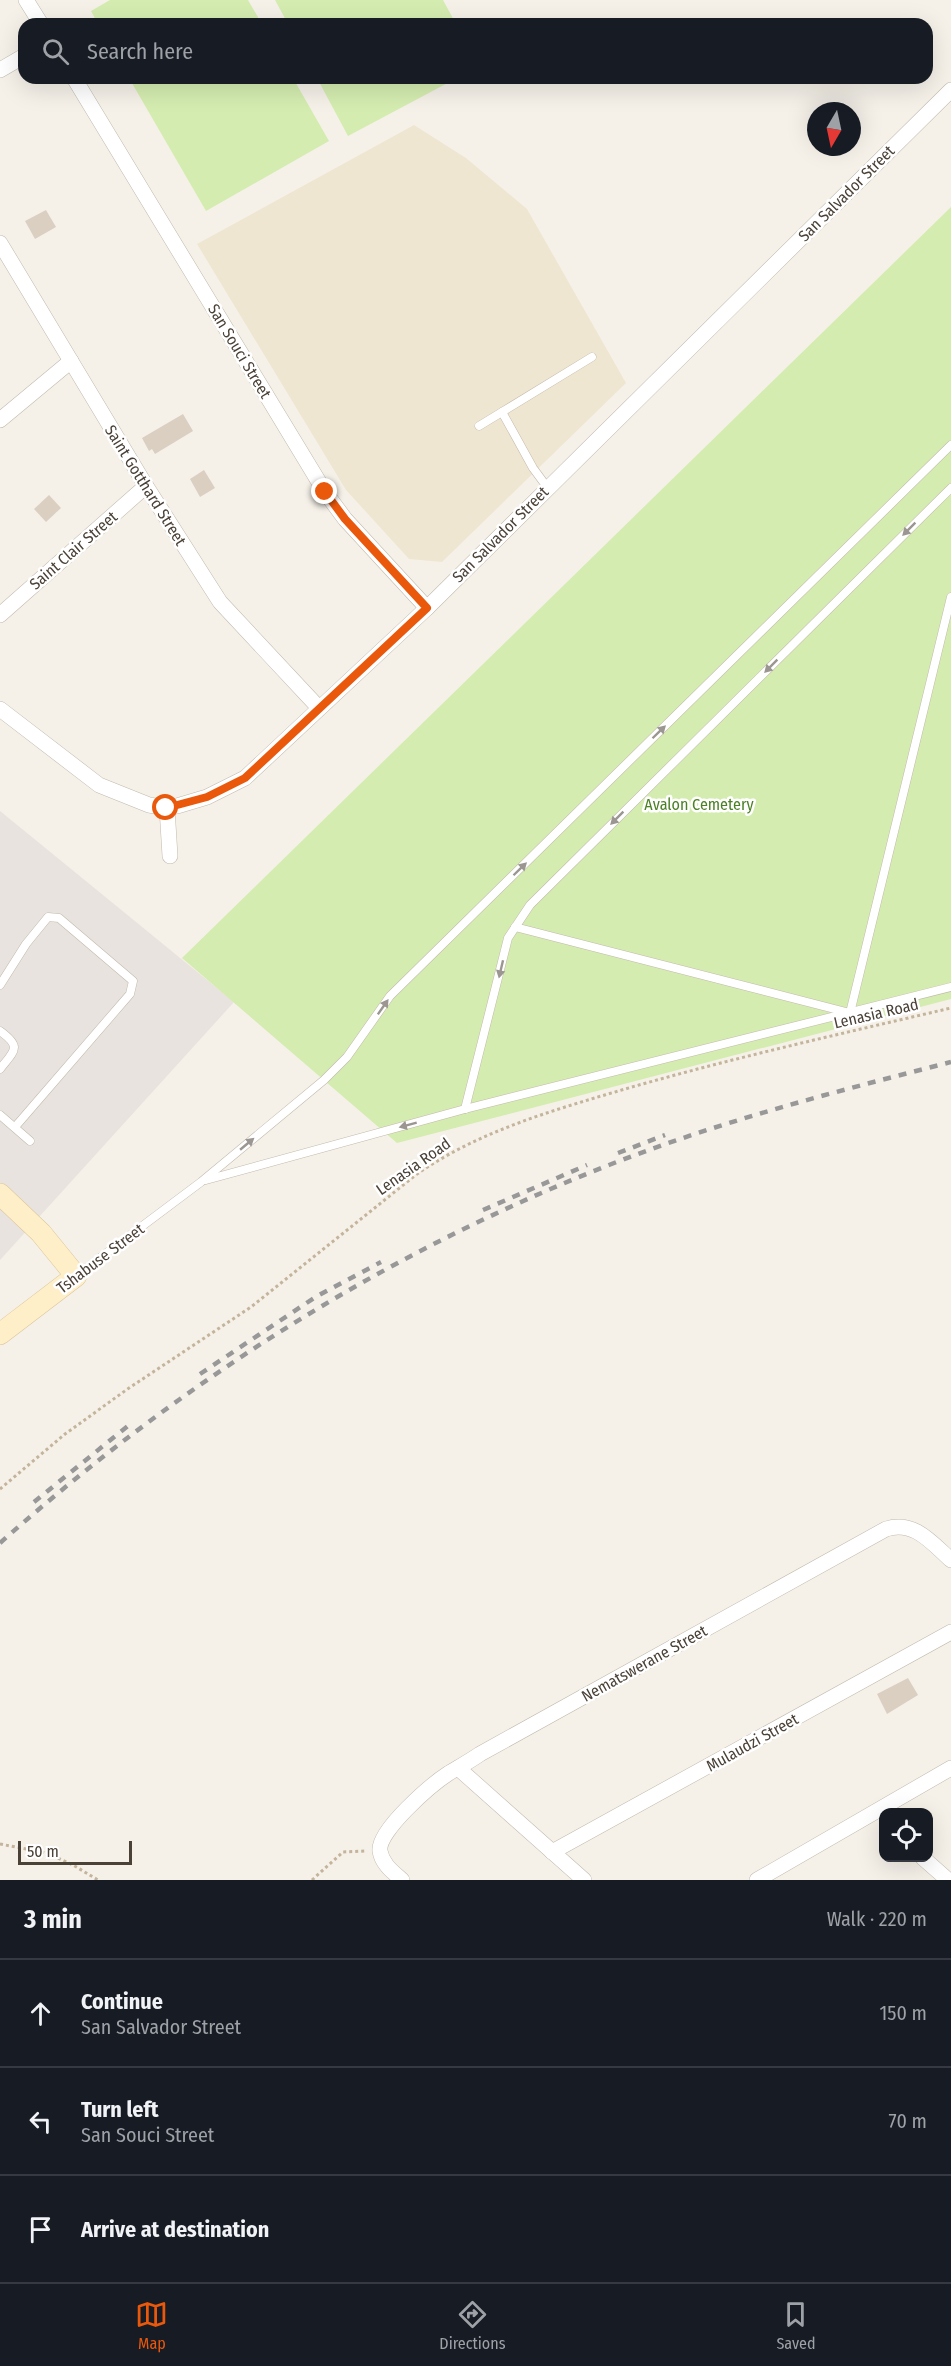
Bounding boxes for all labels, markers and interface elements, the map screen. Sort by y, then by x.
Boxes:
search box [18,18,933,84]
icon: search [39,35,72,68]
text: Search here [87,38,193,65]
north arrow [807,102,861,156]
street label: San Salvador Street [794,141,899,245]
street label: San Souci Street [204,301,276,403]
street label: Saint Gotthard Street [101,422,191,550]
route end [311,478,337,504]
street label: San Salvador Street [448,482,553,586]
street label: Saint Clair Street [26,507,122,594]
one-way arrow [903,522,917,536]
one-way arrow [764,659,778,673]
one-way arrow [652,725,667,739]
route start [152,794,178,820]
park label: Avalon Cemetery [644,795,755,814]
one-way arrow [610,811,624,826]
one-way arrow [513,862,527,876]
one-way arrow [495,960,505,979]
street label: Lenasia Road [832,995,920,1032]
one-way arrow [377,999,389,1015]
one-way arrow [399,1121,417,1130]
street label: Lenasia Road [372,1134,454,1199]
one-way arrow [239,1139,254,1151]
street label: Tshabuse Street [53,1219,148,1297]
street label: Nematswerane Street [578,1621,711,1706]
street label: Mulaudzi Street [703,1709,802,1776]
map controls [879,1808,933,1862]
button: locate [879,1808,933,1862]
scale bar [18,1838,132,1866]
text: 50 m [27,1842,59,1861]
text: 3 min [24,1904,82,1935]
text: Walk · 220 m [827,1907,927,1931]
text: Continue [81,1988,163,2015]
icon: ahead [24,1997,57,2030]
text: 150 m [880,2001,927,2025]
text: San Salvador Street [81,2015,241,2039]
text: Turn left [81,2096,159,2123]
icon: left [24,2105,57,2138]
text: 70 m [889,2109,927,2133]
text: San Souci Street [81,2123,214,2147]
icon: arrive [24,2213,57,2246]
text: Arrive at destination [81,2216,269,2243]
tab: Map [135,2298,168,2353]
tab: Directions [439,2298,506,2353]
tab: Saved [776,2298,816,2353]

